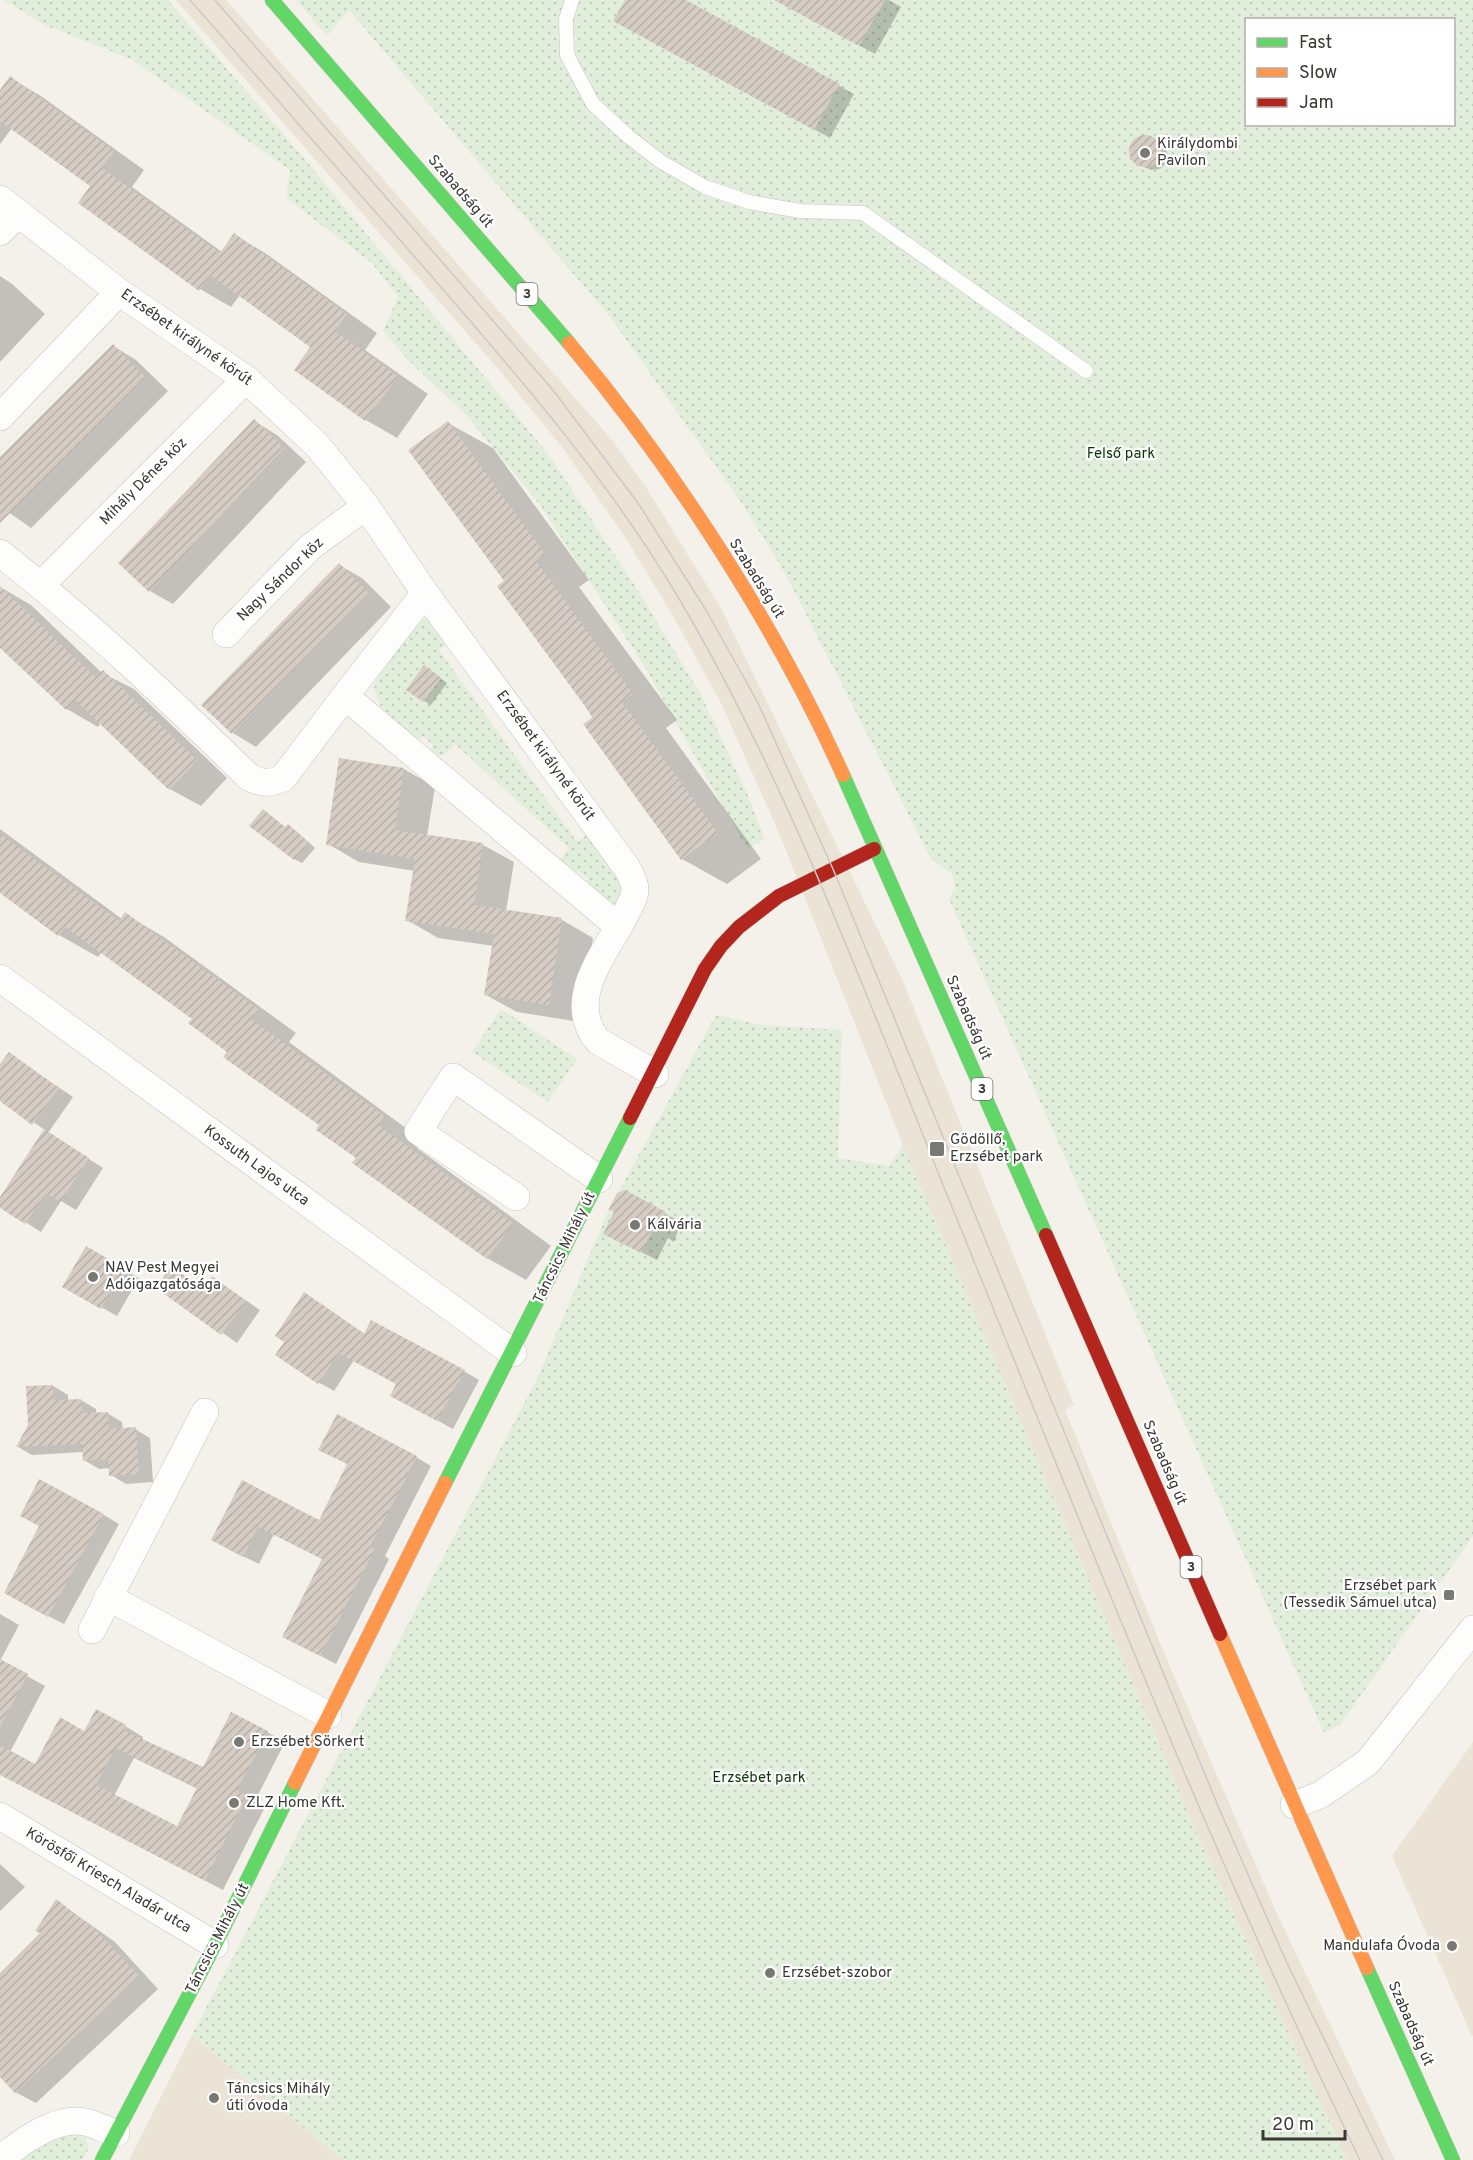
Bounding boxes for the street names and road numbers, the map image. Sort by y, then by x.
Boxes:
street label: Szabadság út [423,152,497,232]
road number: 3 [516,283,538,305]
street label: Erzsébet királyné körút [117,285,255,391]
street label: Mihály Dénes köz [96,434,192,530]
street label: Nagy Sándor köz [234,534,328,626]
street label: Szabadság út [724,536,788,622]
street label: Erzsébet királyné körút [491,687,599,825]
street label: Szabadság út [941,973,995,1063]
road number: 3 [972,1078,992,1100]
street label: Kossuth Lajos utca [199,1121,313,1211]
street label: Táncsics Mihály út [530,1189,600,1307]
street label: Szabadság út [1138,1418,1190,1508]
road number: 3 [1180,1556,1202,1578]
street label: Körösfői Kriesch Aladár utca [22,1824,194,1938]
street label: Táncsics Mihály út [182,1880,254,1998]
street label: Szabadság út [1383,1979,1437,2069]

